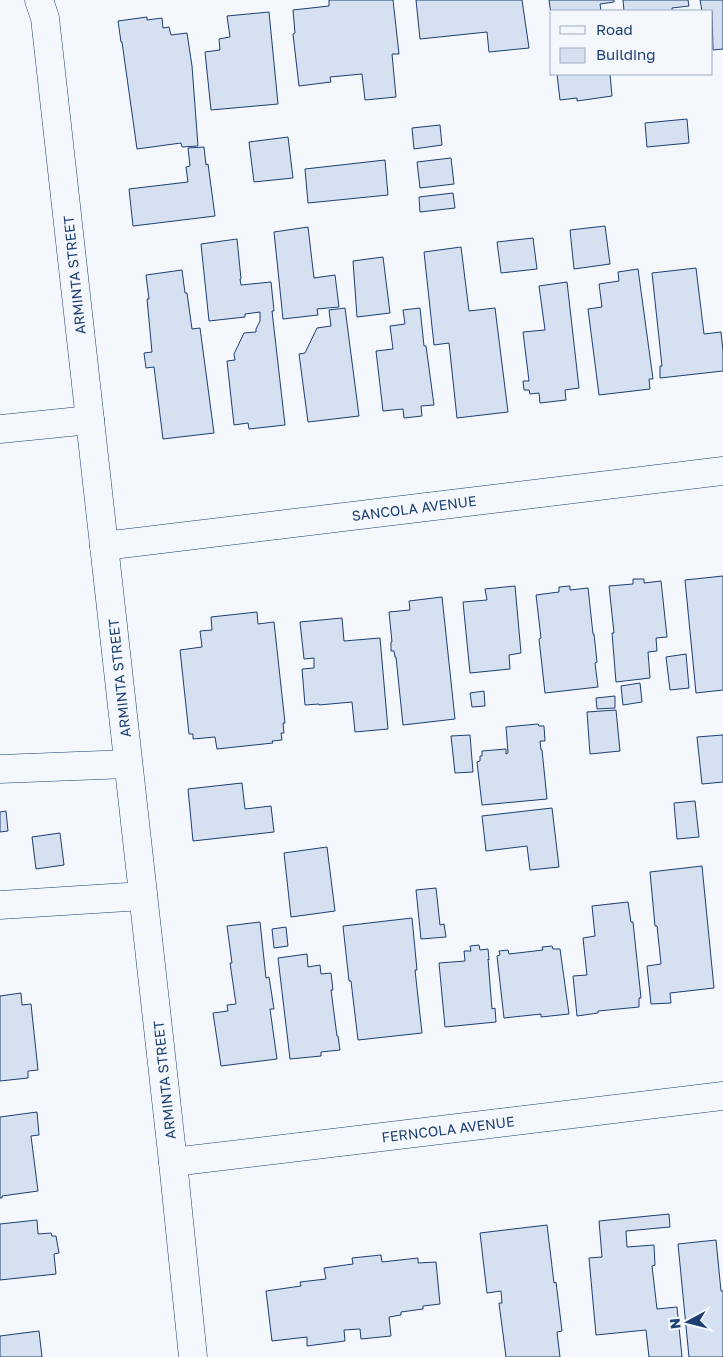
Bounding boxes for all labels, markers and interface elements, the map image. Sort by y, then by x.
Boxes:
legend [550,10,713,75]
text: Road [596,20,633,38]
text: Building [596,45,656,63]
street label: ARMINTA STREET [59,214,89,335]
street label: SANCOLA AVENUE [351,492,477,524]
street label: ARMINTA STREET [104,617,134,738]
street label: ARMINTA STREET [149,1019,179,1140]
street label: FERNCOLA AVENUE [381,1112,515,1146]
north arrow [663,1297,713,1347]
text: N [666,1317,684,1330]

